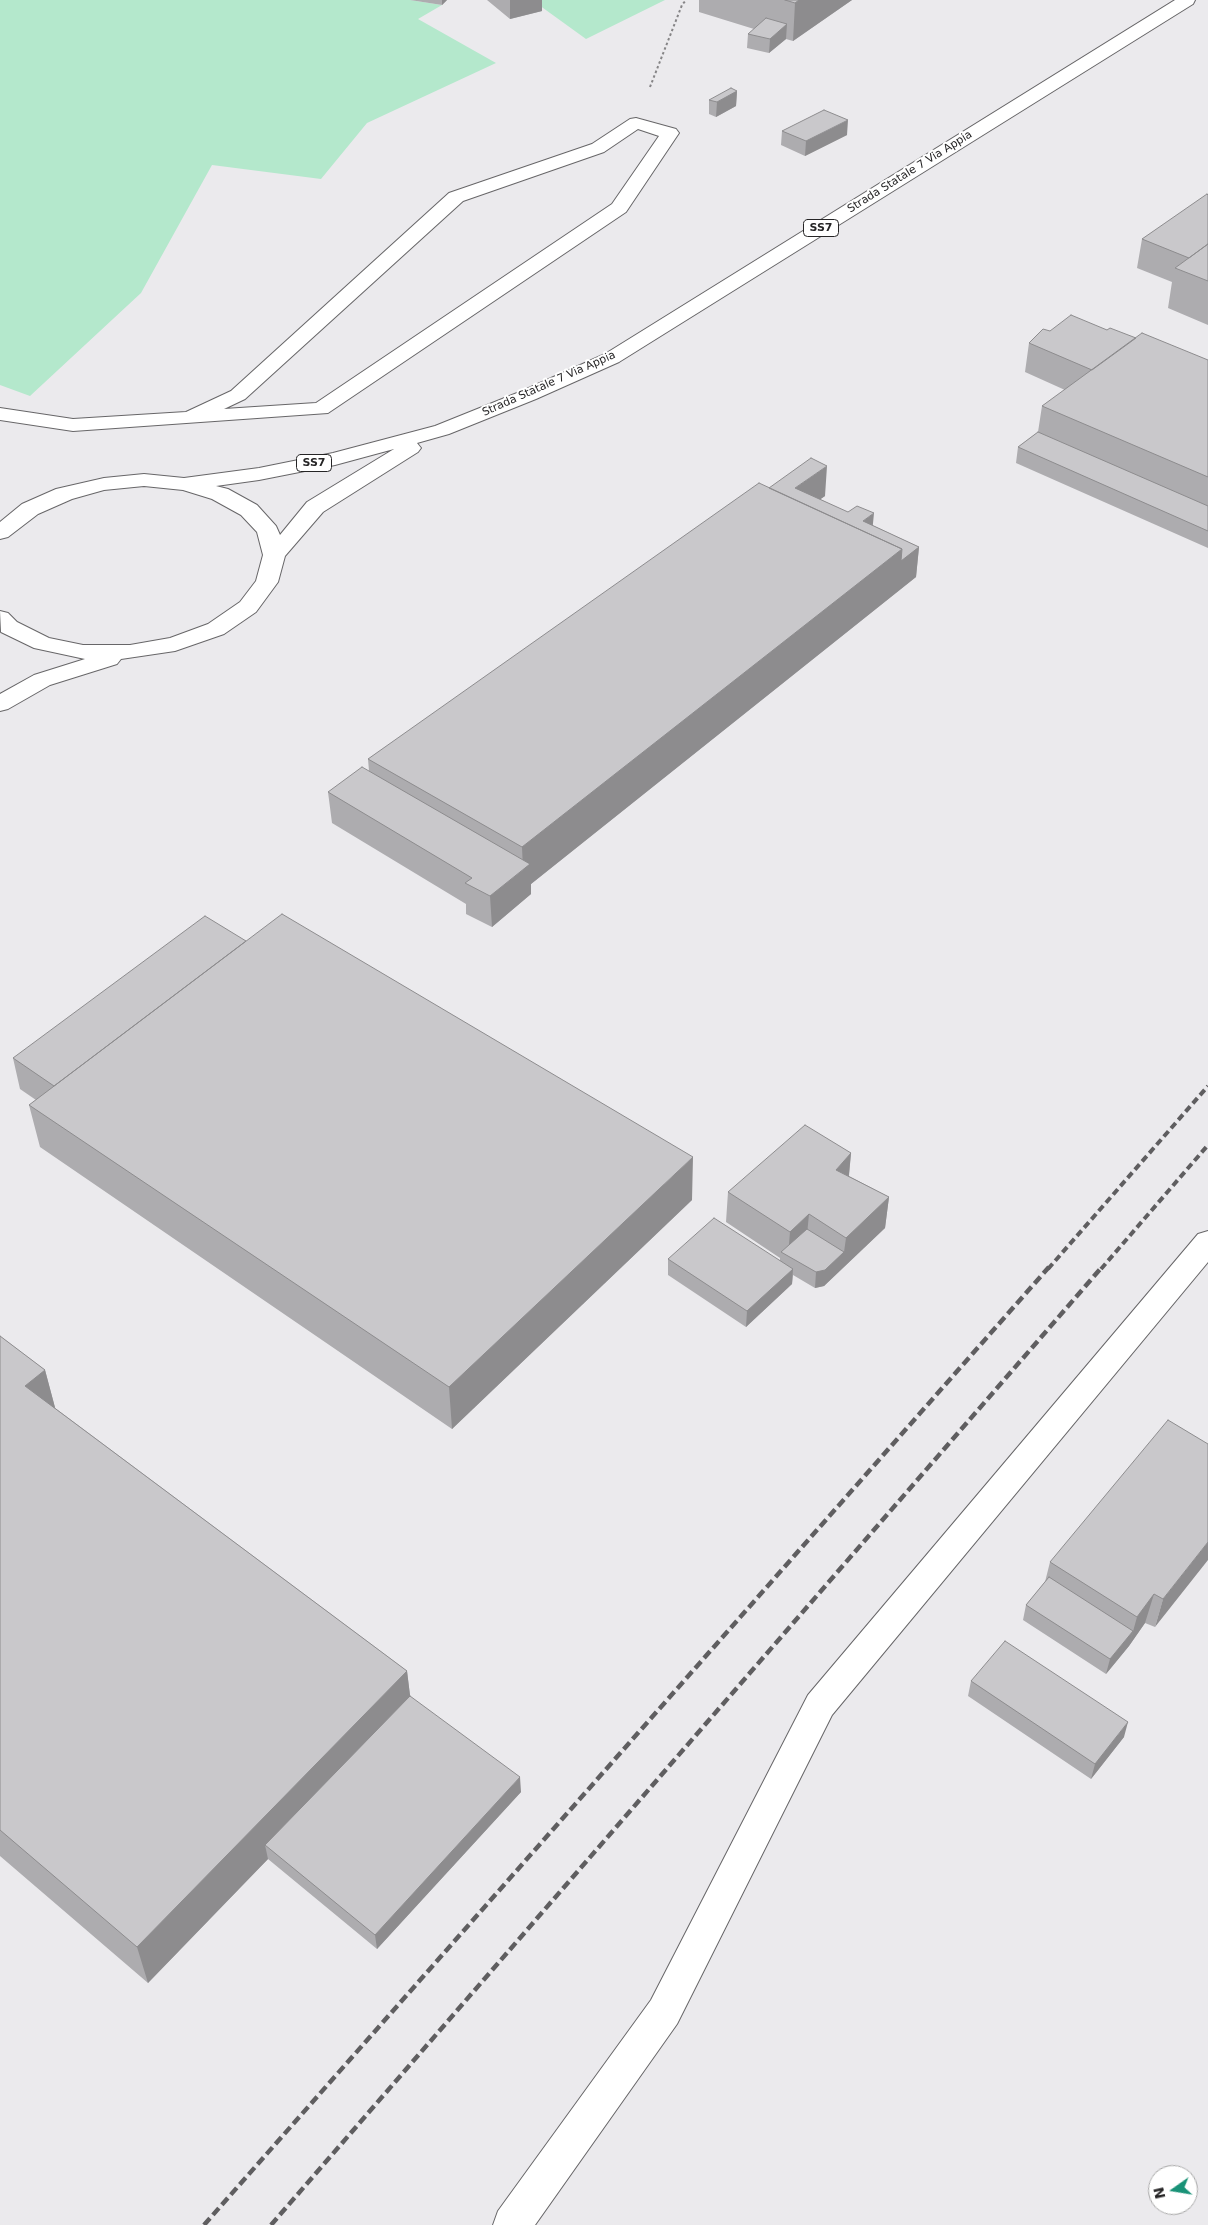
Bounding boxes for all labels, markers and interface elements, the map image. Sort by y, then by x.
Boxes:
street label: Strada Statale 7 Via Appia [845,128,975,216]
road number: SS7 [804,220,838,237]
street label: Strada Statale 7 Via Appia [480,349,618,419]
road number: SS7 [296,454,332,472]
north arrow [1148,2165,1198,2215]
text: N [1150,2186,1168,2201]

